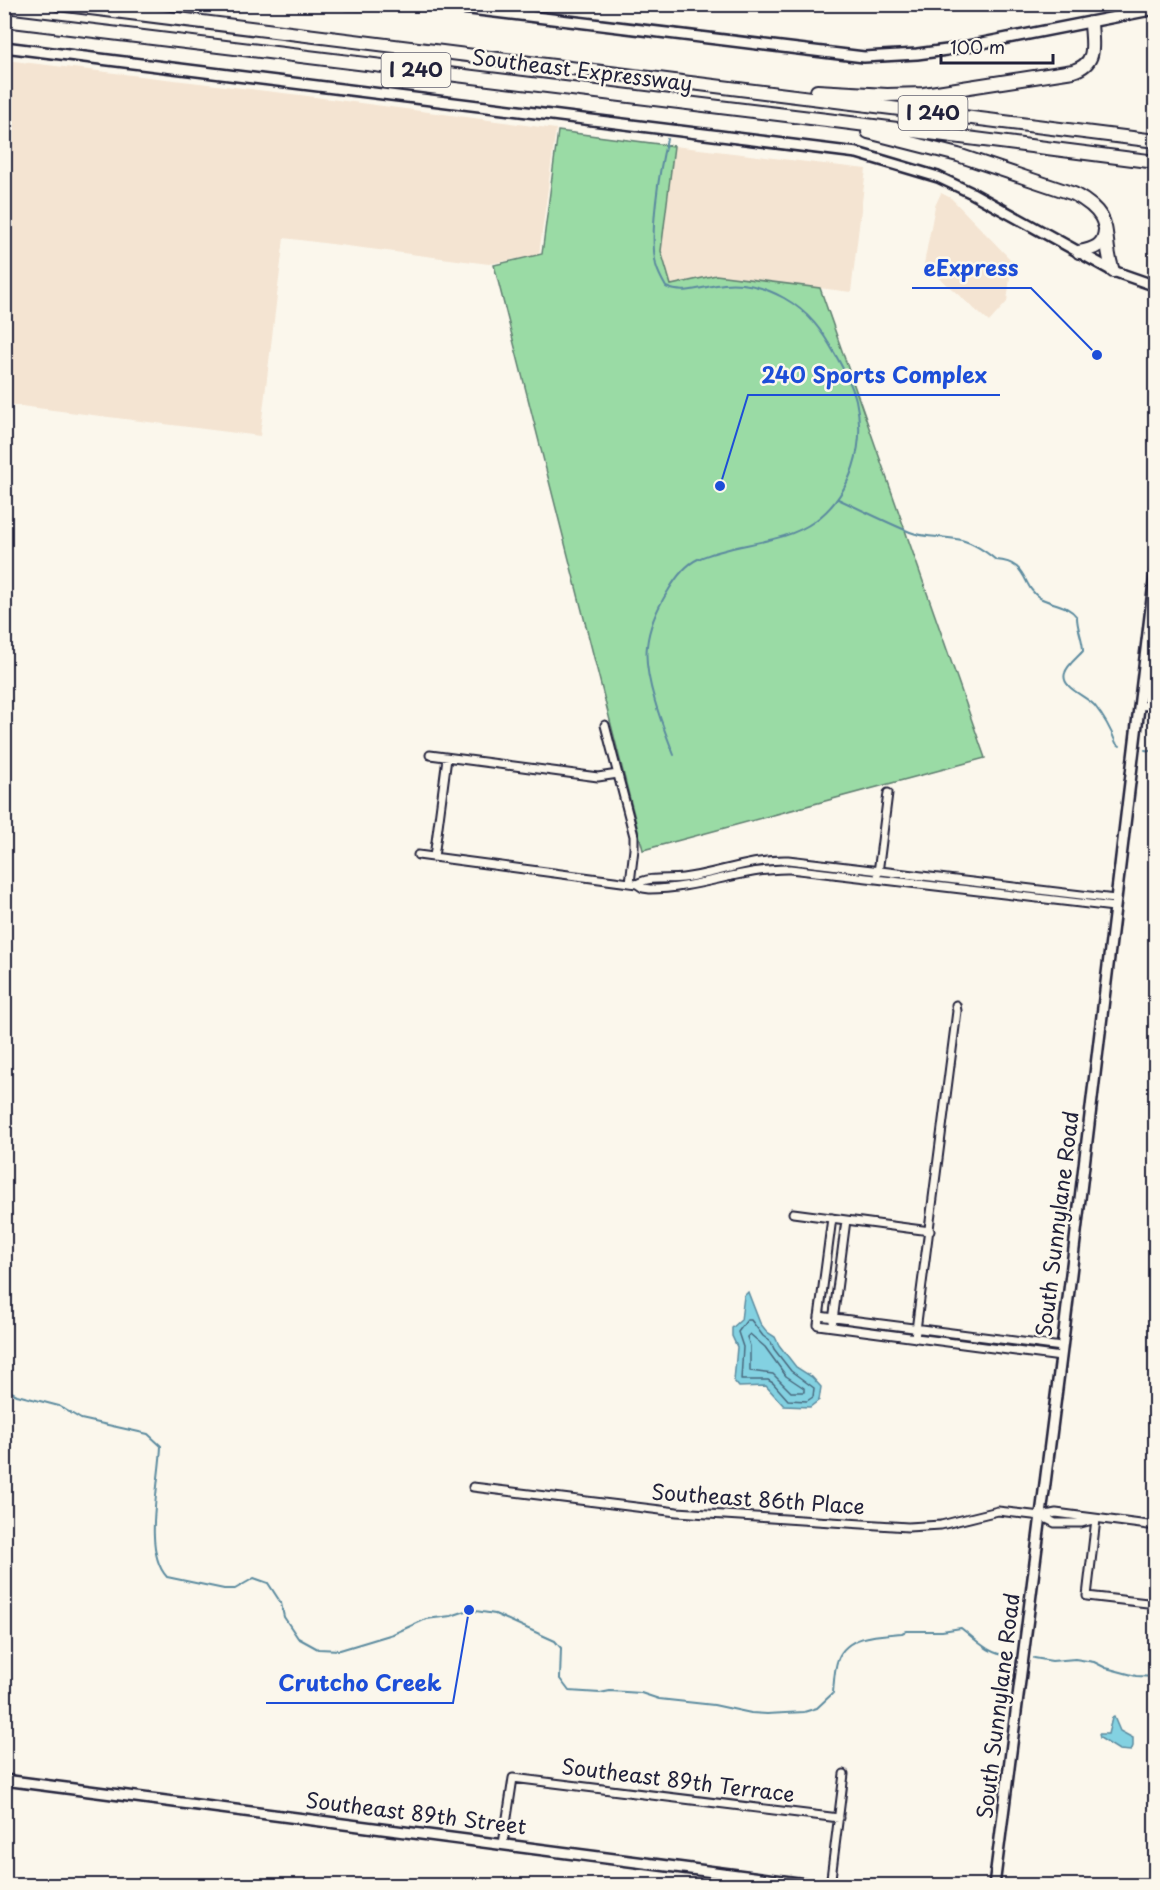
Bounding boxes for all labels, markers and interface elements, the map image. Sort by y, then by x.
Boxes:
scale bar [941,27,1054,65]
text: 100 m [950,33,1005,60]
street label: Southeast Expressway [470,40,694,98]
road number: I 240 [382,53,450,87]
road number: I 240 [898,96,968,130]
callout: eExpress [912,248,1031,288]
text: eExpress [924,250,1019,283]
callout: 240 Sports Complex [748,355,1000,395]
text: 240 Sports Complex [761,357,987,390]
street label: South Sunnylane Road [1026,1109,1086,1338]
street label: Southeast 86th Place [650,1475,866,1521]
street label: South Sunnylane Road [967,1591,1027,1820]
callout: Crutcho Creek [266,1663,453,1703]
text: Crutcho Creek [278,1665,442,1698]
street label: Southeast 89th Terrace [560,1749,797,1809]
street label: Southeast 89th Street [304,1783,528,1841]

